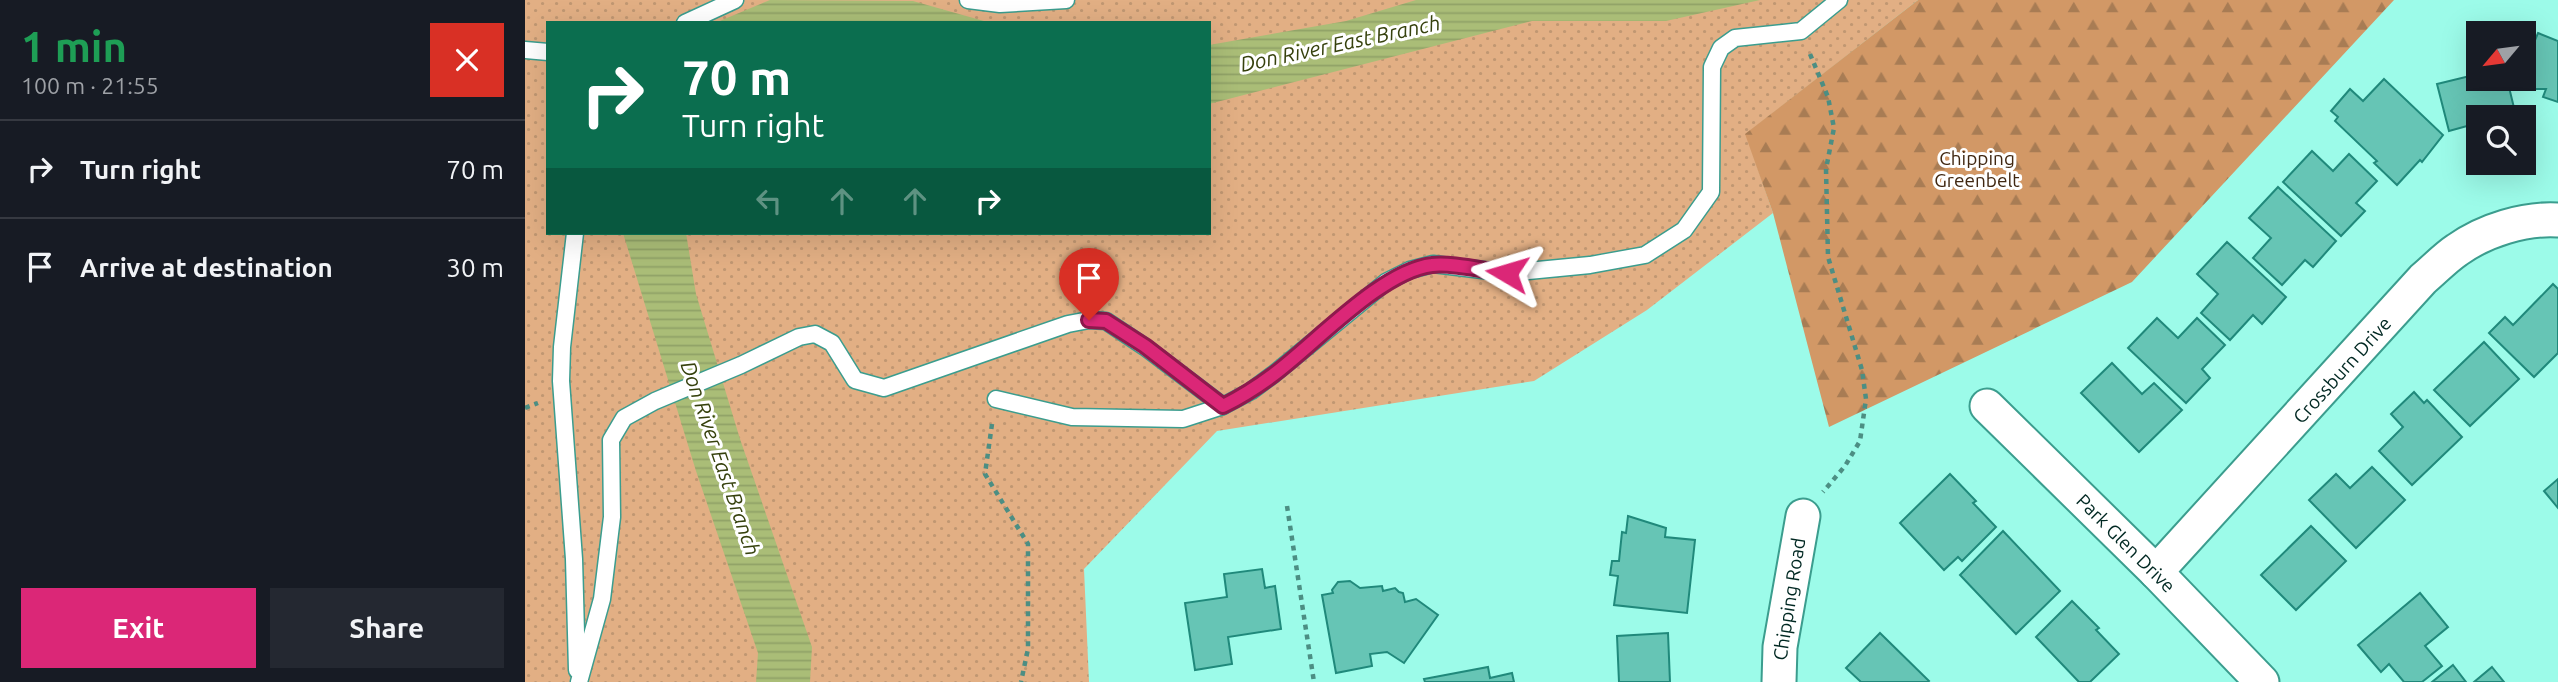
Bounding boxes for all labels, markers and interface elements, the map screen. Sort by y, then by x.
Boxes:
water label: Don River East Branch [1238,10,1442,76]
north arrow [2466,21,2536,91]
map controls [2466,21,2536,175]
text: 1 min [21,23,127,70]
button: close [430,23,504,97]
icon: right [567,49,658,140]
text: 70 m [682,49,791,104]
text: 100 m · 21:55 [21,73,159,98]
button: search [2466,105,2536,175]
text: Turn right [682,107,824,143]
park label: Chipping Greenbelt [1934,147,2020,191]
icon: right [21,150,59,188]
text: Turn right [80,155,201,184]
text: 70 m [446,155,504,184]
icon: left [750,182,788,220]
icon: ahead [823,182,861,220]
icon: ahead [896,182,934,220]
icon: right [969,182,1007,220]
position arrow [1470,236,1544,310]
icon: arrive [21,248,59,286]
pin [1059,248,1119,320]
text: Arrive at destination [80,253,333,282]
text: 30 m [446,253,504,282]
icon: arrive [1070,259,1108,297]
street label: Crossburn Drive [2288,312,2396,428]
water label: Don River East Branch [676,358,766,558]
street label: Park Glen Drive [2072,489,2180,597]
street label: Chipping Road [1768,536,1810,662]
button: Exit [21,588,256,668]
button: Share [270,588,504,668]

